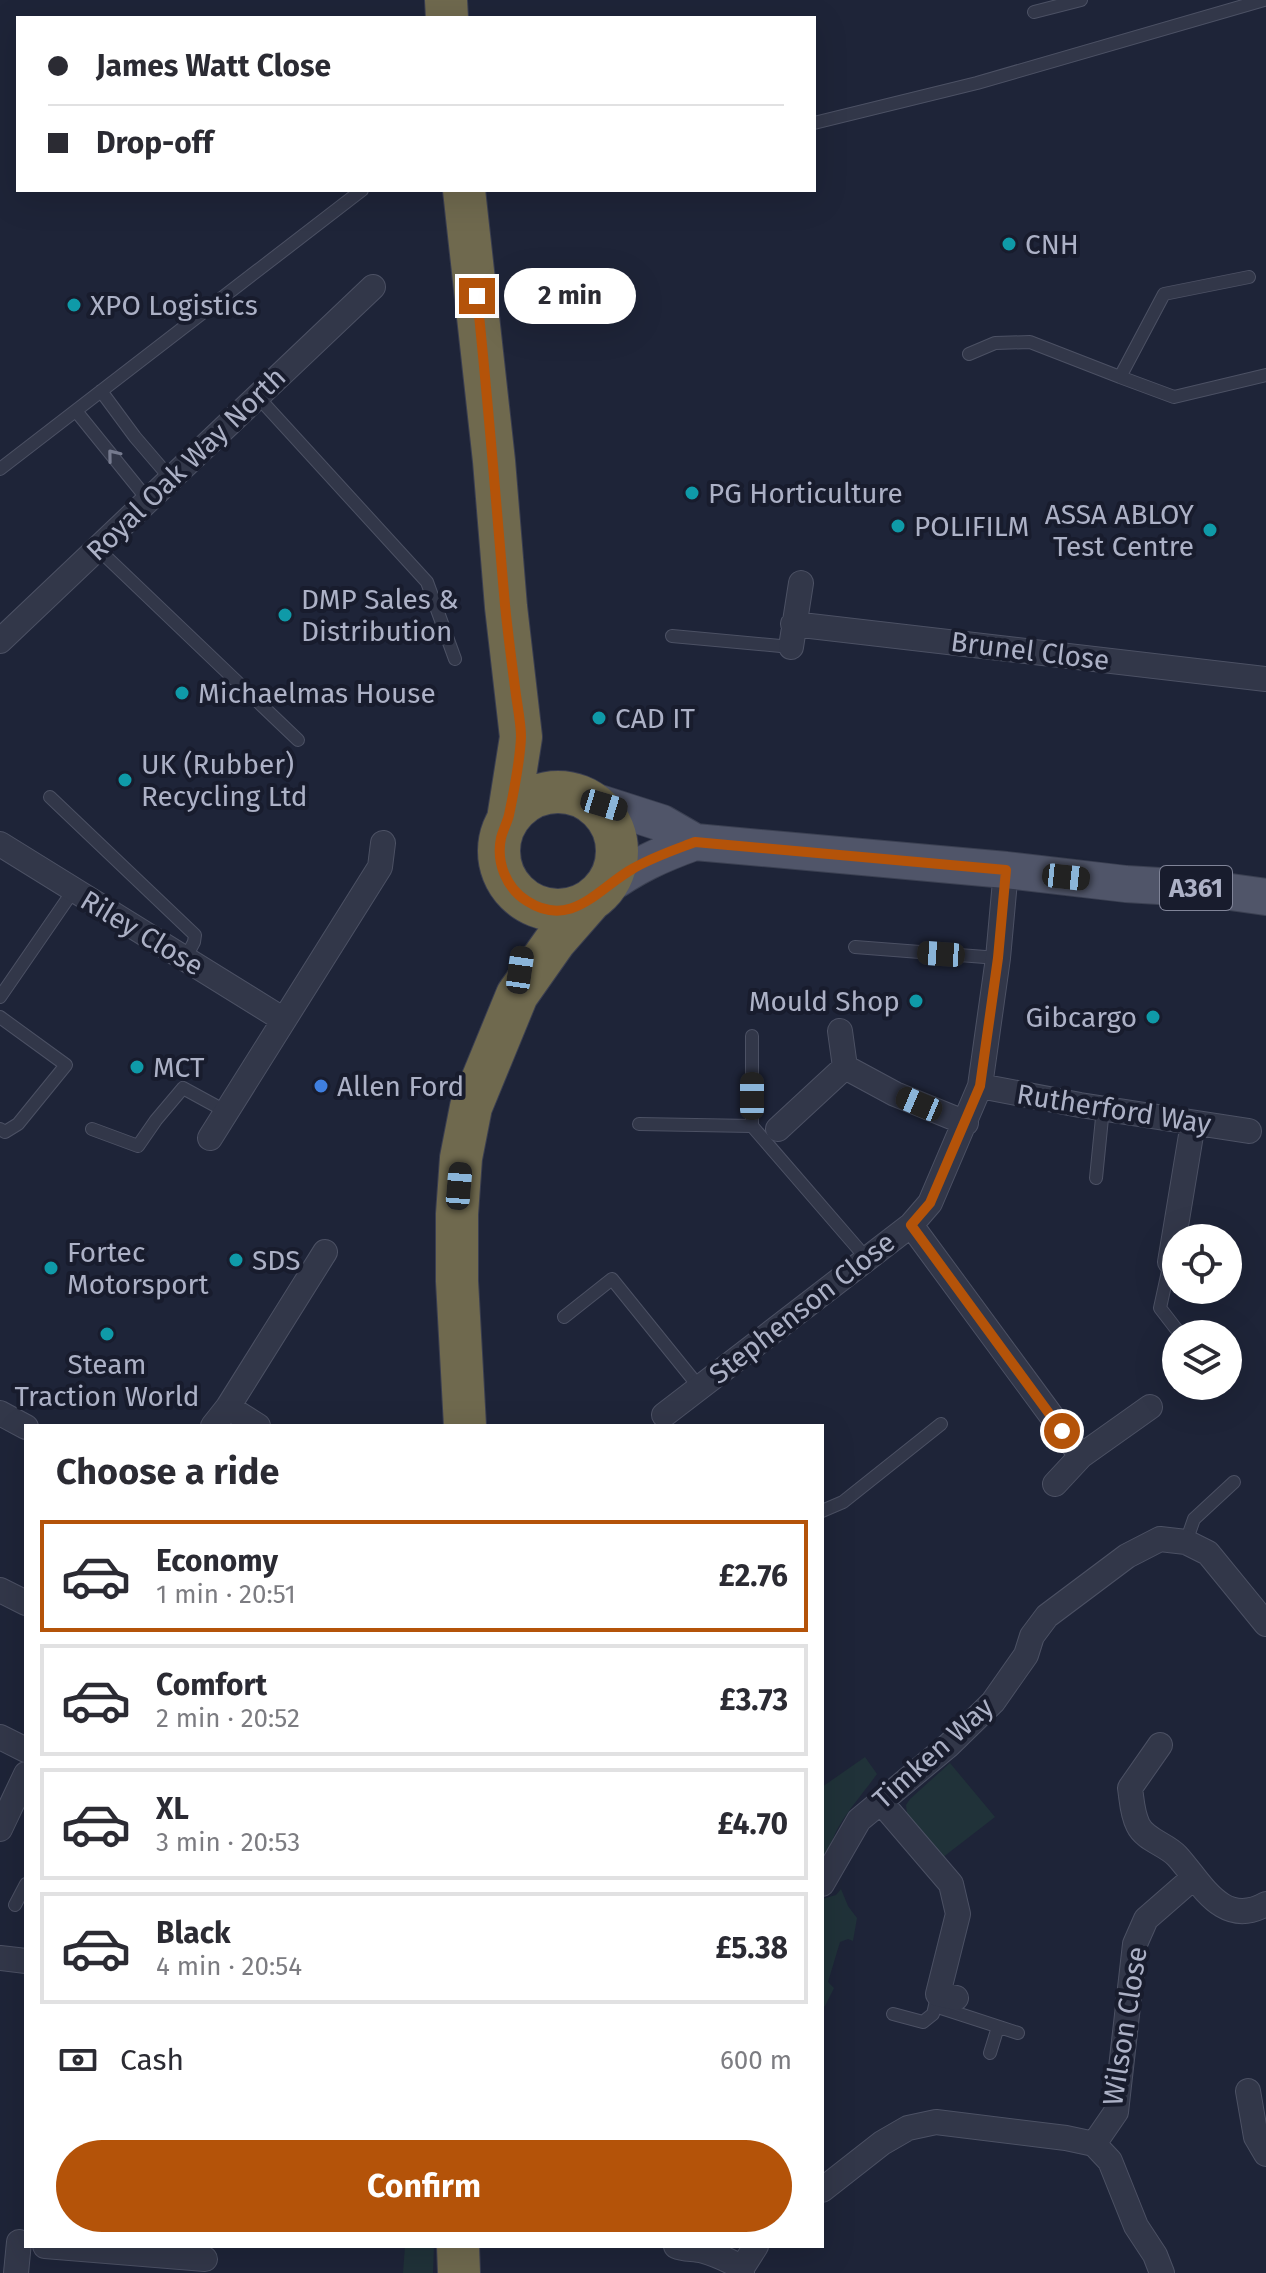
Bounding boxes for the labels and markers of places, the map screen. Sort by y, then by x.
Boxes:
place label: CNH [1025,228,1079,261]
marker: CNH [1000,235,1018,253]
place label: XPO Logistics [90,289,258,322]
marker: XPO Logistics [65,296,83,314]
place label: PG Horticulture [708,477,903,510]
marker: PG Horticulture [683,484,701,502]
place label: ASSA ABLOY Test Centre [1045,498,1195,563]
place label: POLIFILM [914,510,1029,543]
marker: POLIFILM [889,517,907,535]
marker: ASSA ABLOY Test Centre [1201,521,1219,539]
place label: DMP Sales & Distribution [301,583,459,648]
marker: DMP Sales & Distribution [276,606,294,624]
place label: Michaelmas House [198,677,436,710]
marker: Michaelmas House [173,684,191,702]
place label: CAD IT [615,702,695,735]
marker: CAD IT [590,709,608,727]
place label: UK (Rubber) Recycling Ltd [141,748,307,813]
marker: UK (Rubber) Recycling Ltd [116,771,134,789]
place label: Mould Shop [749,985,900,1018]
marker: Mould Shop [907,992,925,1010]
place label: Gibcargo [1026,1001,1137,1034]
marker: Gibcargo [1144,1008,1162,1026]
place label: MCT [153,1051,205,1084]
marker: MCT [128,1058,146,1076]
place label: Allen Ford [337,1070,464,1103]
marker: Allen Ford [312,1077,330,1095]
place label: Fortec Motorsport [67,1236,209,1301]
place label: SDS [252,1244,301,1277]
marker: SDS [227,1251,245,1269]
marker: Fortec Motorsport [42,1259,60,1277]
marker: Steam Traction World [98,1325,116,1343]
place label: Steam Traction World [14,1348,200,1413]

